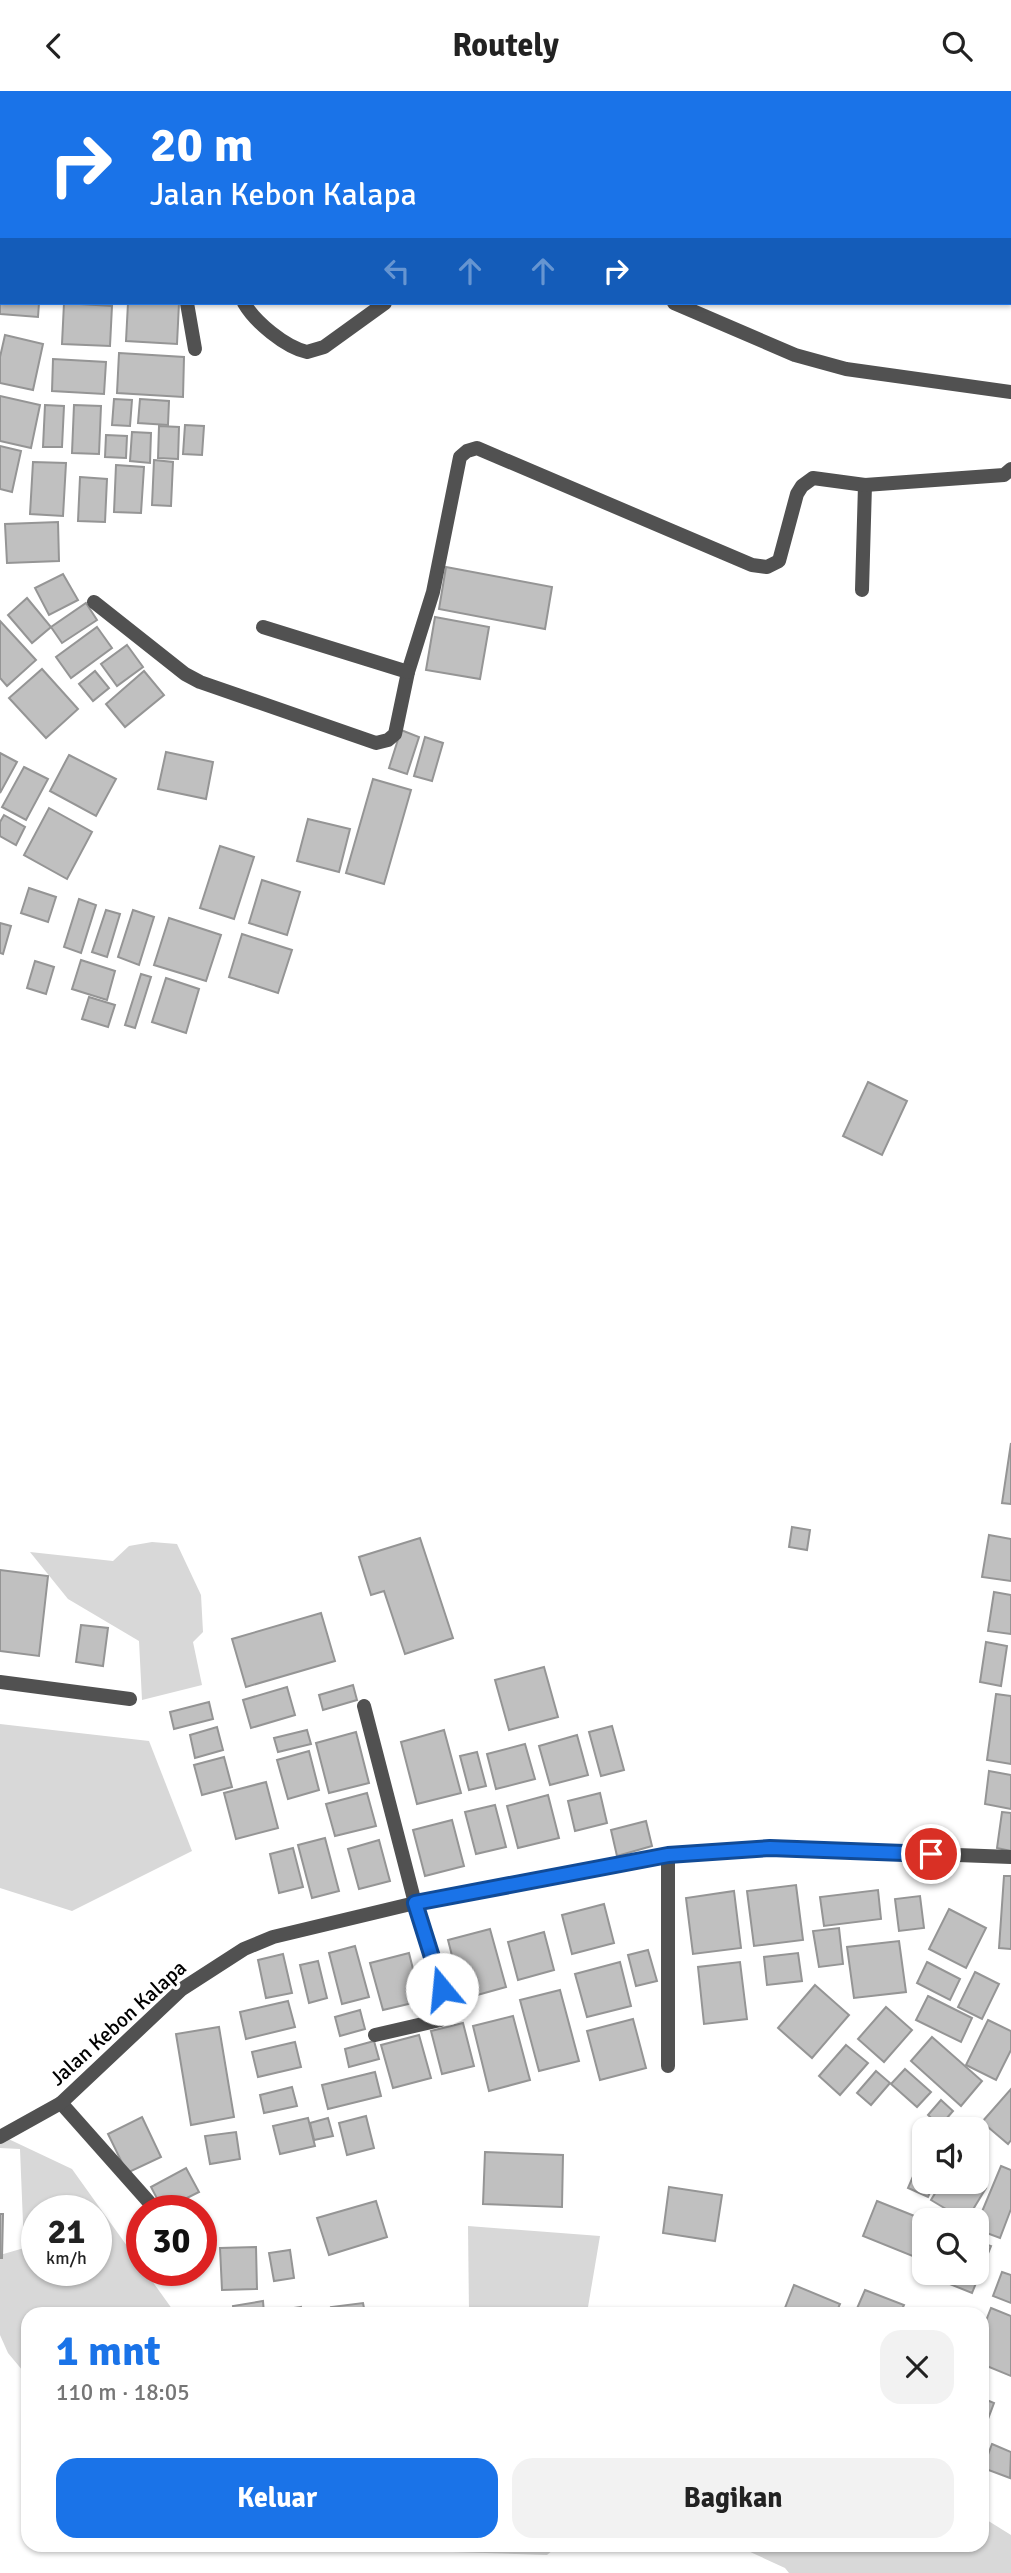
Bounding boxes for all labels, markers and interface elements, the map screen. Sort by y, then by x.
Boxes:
text: Routely [452,26,559,65]
icon: back [35,27,73,65]
icon: search [938,27,976,65]
text: 20 m [150,115,253,175]
icon: right [35,119,126,210]
text: Jalan Kebon Kalapa [150,175,417,214]
icon: left [378,252,416,290]
icon: ahead [451,252,489,290]
icon: ahead [524,252,562,290]
icon: right [597,252,635,290]
pin [901,1824,961,1884]
icon: arrive [912,1835,950,1873]
position arrow [405,1952,479,2026]
street label: Jalan Kebon Kalapa [44,1955,192,2091]
map controls [912,2117,989,2285]
button: sound [912,2117,989,2194]
speed limit sign: 30 [126,2195,217,2286]
button: search [912,2208,989,2285]
text: 21 [48,2210,85,2253]
text: km/h [46,2247,87,2269]
text: 1 mnt [56,2326,161,2377]
button: close [880,2330,954,2404]
text: 110 m · 18:05 [56,2378,190,2407]
button: Keluar [56,2458,498,2538]
button: Bagikan [512,2458,954,2538]

